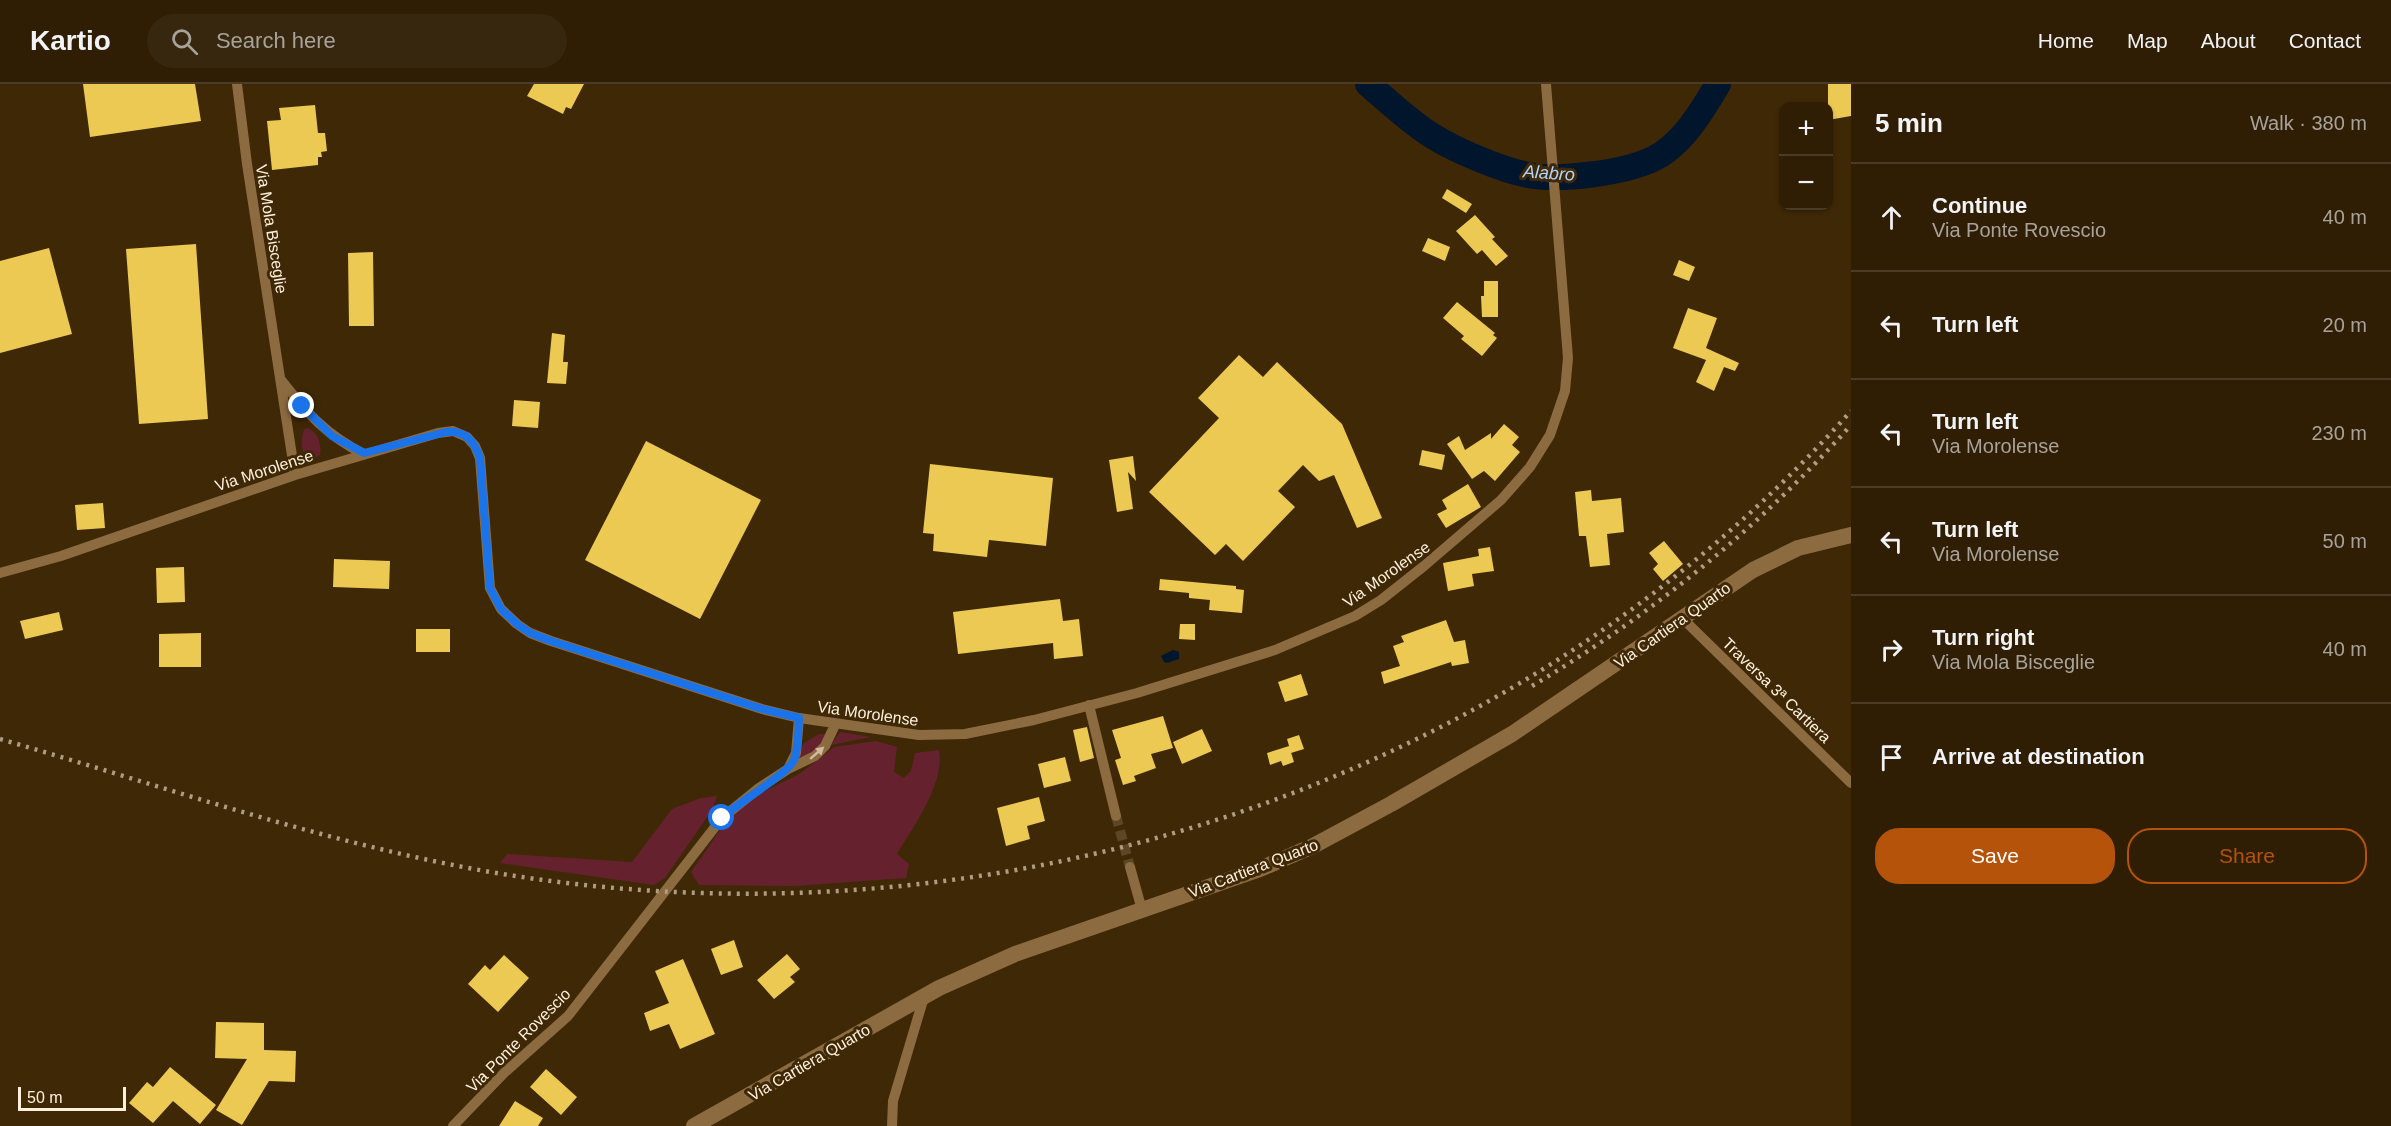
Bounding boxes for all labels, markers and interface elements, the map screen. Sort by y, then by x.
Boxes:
search box [147,14,567,68]
text: Kartio [30,25,111,56]
icon: search [168,25,201,58]
text: Search here [216,28,336,53]
text: Home [2038,29,2094,52]
text: Map [2127,29,2168,52]
text: About [2201,29,2256,52]
text: Contact [2289,29,2361,52]
map controls [1779,102,1833,210]
button: + [1779,102,1833,156]
text: 5 min [1875,108,1943,138]
text: Walk · 380 m [2250,112,2367,134]
button: − [1779,156,1833,210]
water label: Alabro [1521,161,1576,185]
street label: Via Mola Bisceglie [253,163,290,295]
text: Continue [1932,193,2027,218]
icon: ahead [1875,201,1908,234]
text: 40 m [2323,206,2367,228]
text: Via Ponte Rovescio [1932,219,2106,241]
icon: left [1875,309,1908,342]
text: Turn left [1932,312,2018,337]
text: 20 m [2323,314,2367,336]
route end [288,392,314,418]
text: Turn left [1932,409,2018,434]
icon: left [1875,417,1908,450]
text: 230 m [2311,422,2367,444]
text: Via Morolense [1932,435,2059,457]
street label: Via Morolense [213,447,315,494]
text: Turn left [1932,517,2018,542]
icon: left [1875,525,1908,558]
text: 50 m [2323,530,2367,552]
street label: Via Morolense [1340,538,1433,611]
text: Via Morolense [1932,543,2059,565]
street label: Via Cartiera Quarto [1611,579,1734,672]
text: Turn right [1932,625,2034,650]
icon: right [1875,633,1908,666]
street label: Traversa 3ª Cartiera [1719,635,1834,746]
text: 40 m [2323,638,2367,660]
text: Via Mola Bisceglie [1932,651,2095,673]
street label: Via Morolense [816,698,920,729]
icon: arrive [1875,741,1908,774]
text: Arrive at destination [1932,744,2145,769]
one-way arrow [809,747,824,760]
route start [708,804,734,830]
button: Save [1875,828,2115,884]
button: Share [2127,828,2367,884]
street label: Via Cartiera Quarto [1186,836,1321,901]
street label: Via Ponte Rovescio [463,985,574,1096]
street label: Via Cartiera Quarto [745,1021,873,1104]
scale bar [18,1084,126,1112]
text: 50 m [27,1089,63,1106]

